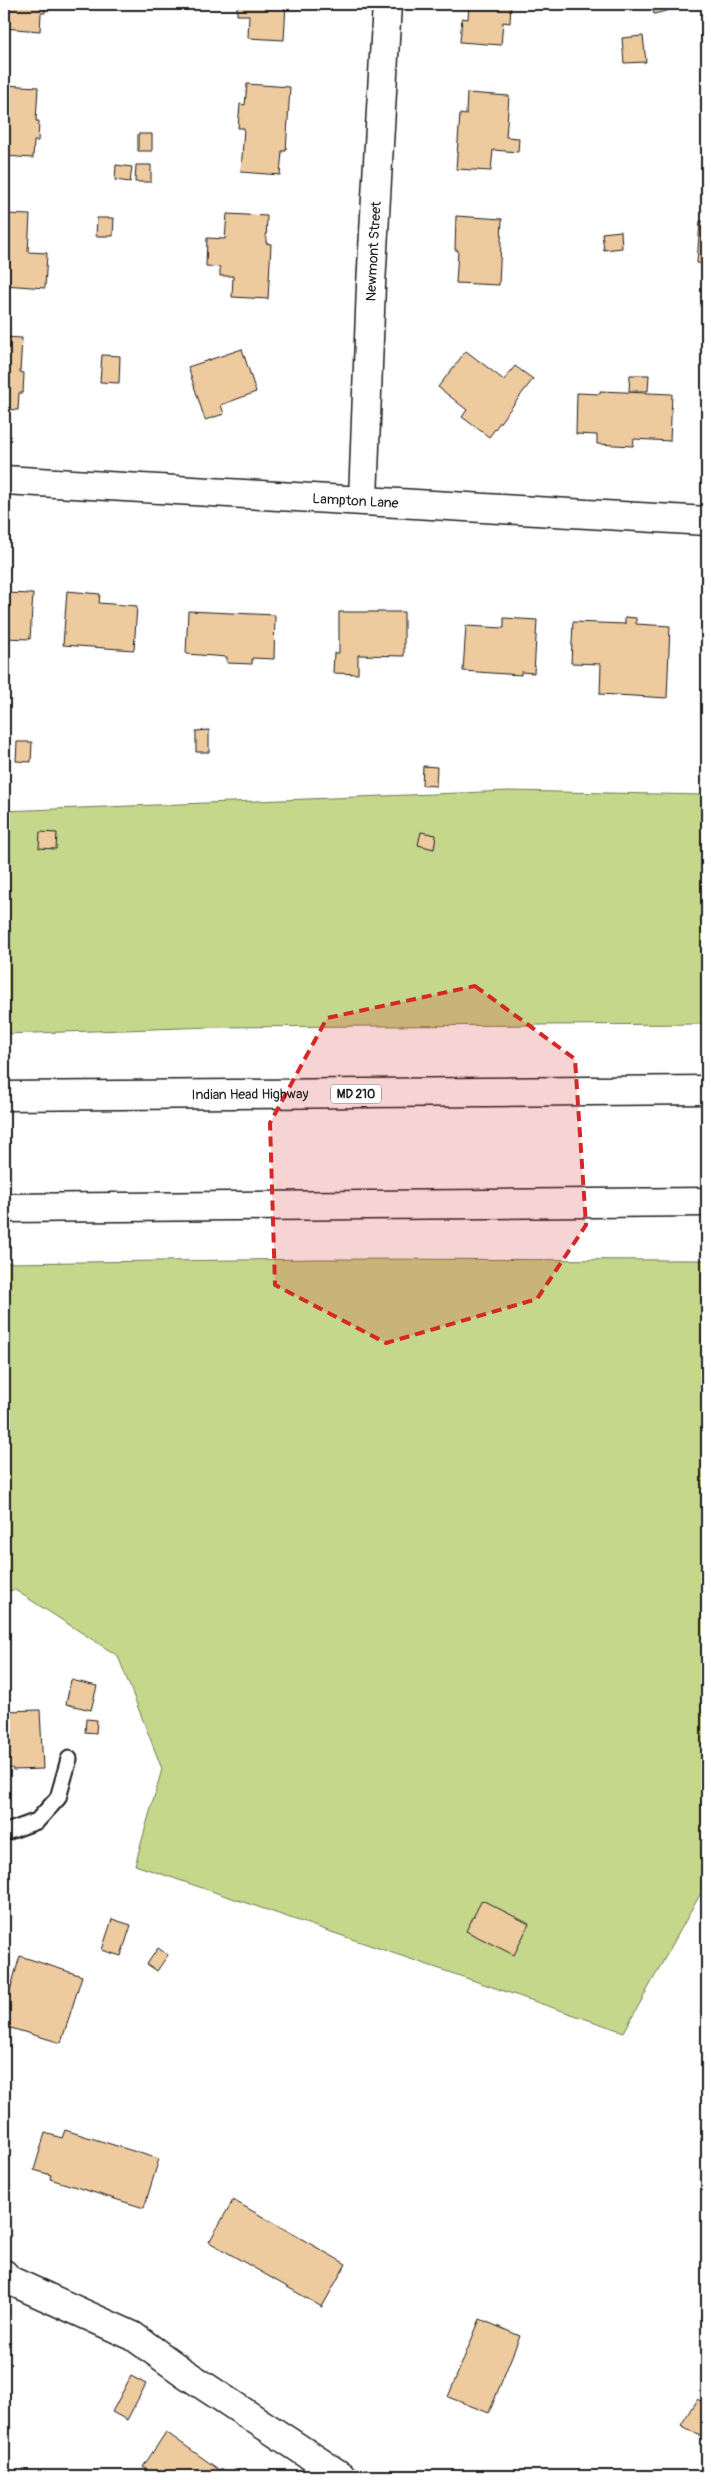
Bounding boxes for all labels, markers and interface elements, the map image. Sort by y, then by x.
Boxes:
street label: Newmont Street [362,200,384,302]
street label: Lampton Lane [312,489,399,511]
road number: MD 210 [331,1084,381,1104]
street label: Indian Head Highway [191,1085,309,1103]

